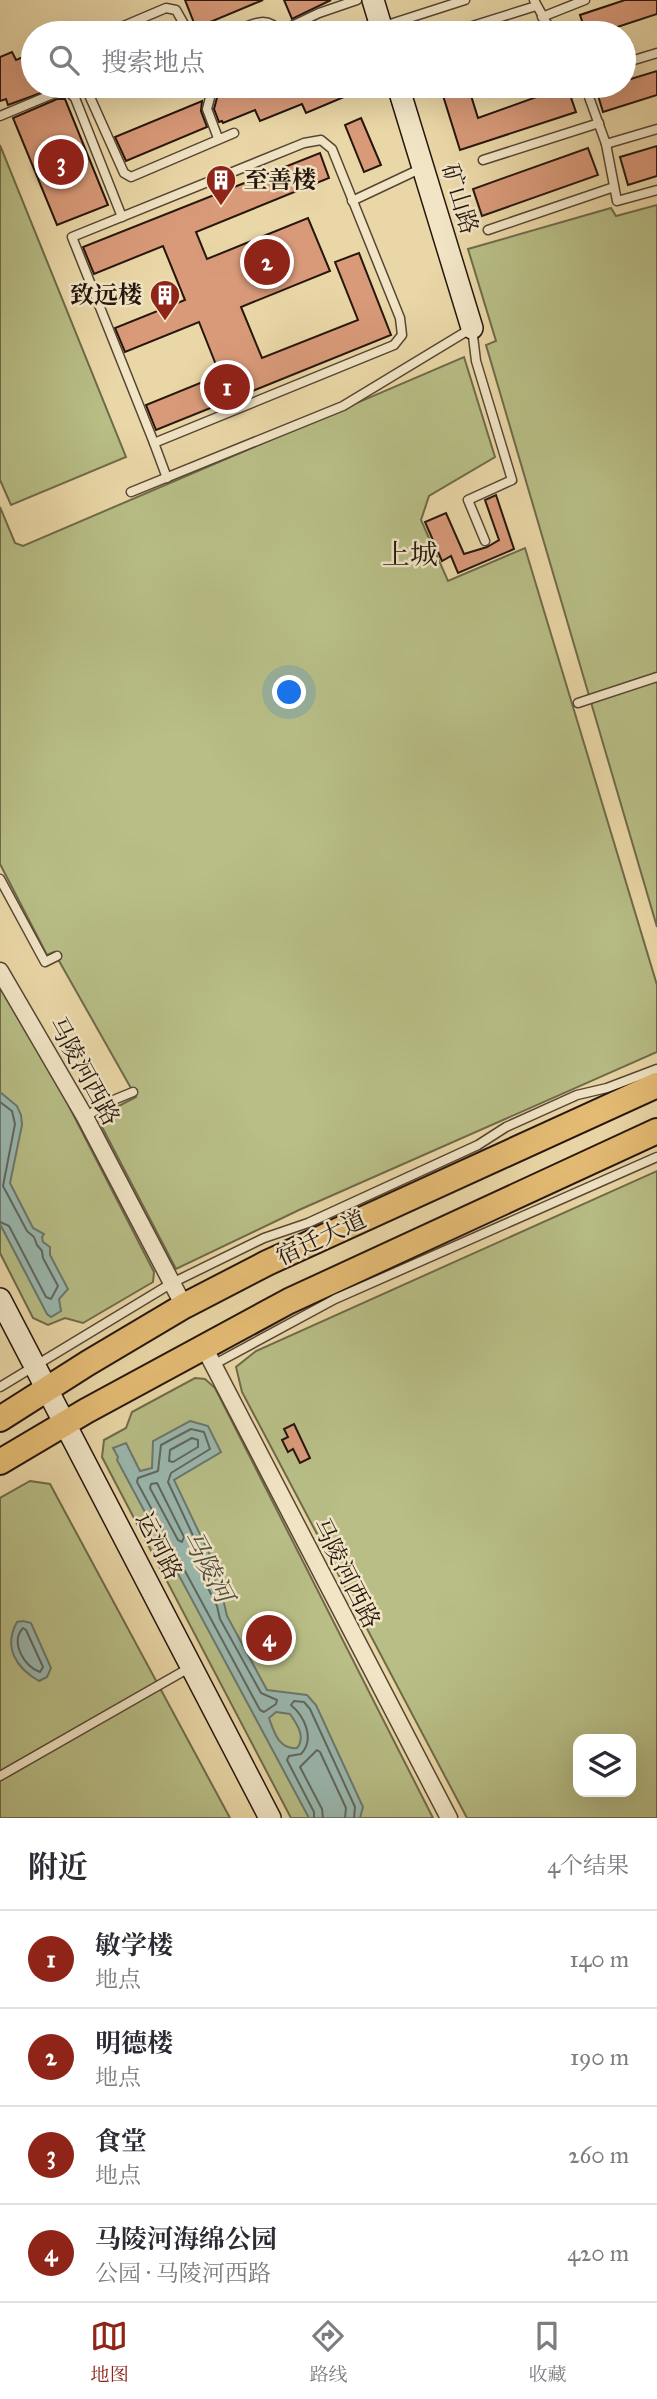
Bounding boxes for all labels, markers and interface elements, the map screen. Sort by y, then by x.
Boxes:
search box [21,21,636,98]
icon: search [45,41,83,79]
text: 搜索地点 [101,46,205,78]
pin: 3 [38,136,84,188]
street label: 矿山路 [435,160,485,238]
building icon: 至善楼 [204,163,238,207]
place label: 至善楼 [244,165,316,195]
pin: 2 [244,236,290,288]
building icon: 致远楼 [148,278,182,322]
place label: 致远楼 [70,280,142,310]
pin: 1 [204,361,250,413]
district label: 上城 [382,537,438,572]
your location [272,675,306,709]
street label: 马陵河西路 [42,1011,126,1131]
street label: 宿迁大道 [271,1204,371,1272]
street label: 运河路 [129,1507,189,1585]
street label: 马陵河西路 [305,1513,387,1633]
water label: 马陵河 [176,1524,242,1611]
pin: 4 [246,1612,292,1664]
map controls [573,1734,636,1797]
button: layers [573,1734,636,1797]
text: 附近 [28,1849,88,1885]
text: 4个结果 [547,1851,629,1879]
text: 敏学楼 [95,1929,173,1961]
text: 1 [46,1945,56,1973]
text: 140 m [569,1945,629,1973]
text: 地点 [95,1965,141,1993]
text: 明德楼 [95,2027,173,2059]
text: 2 [45,2043,57,2071]
text: 190 m [570,2043,629,2071]
text: 地点 [95,2063,141,2091]
text: 食堂 [95,2125,147,2157]
text: 3 [46,2141,56,2169]
text: 260 m [568,2141,629,2169]
text: 地点 [95,2161,141,2189]
text: 马陵河海绵公园 [95,2223,277,2255]
text: 4 [45,2239,57,2267]
text: 420 m [567,2239,629,2267]
text: 公园 · 马陵河西路 [95,2259,271,2287]
tab: 地图 [90,2317,129,2386]
tab: 路线 [309,2317,348,2386]
tab: 收藏 [528,2317,567,2386]

